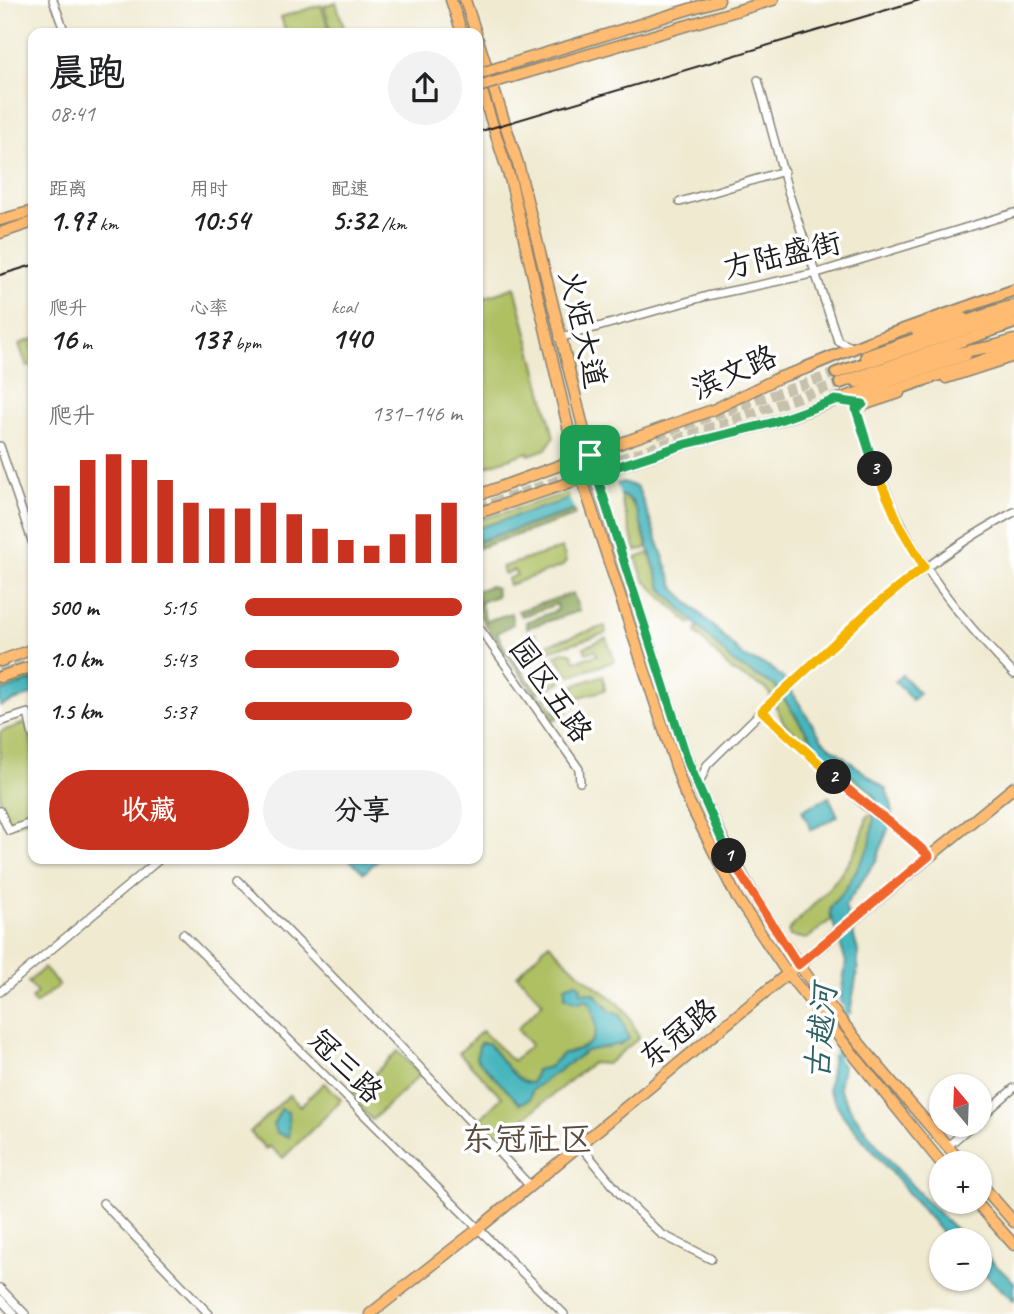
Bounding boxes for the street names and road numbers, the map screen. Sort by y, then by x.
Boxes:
street label: 方陆盛街 [719,223,845,287]
street label: 火炬大道 [551,266,615,392]
street label: 滨文路 [685,336,783,408]
street label: 园区五路 [501,630,601,750]
street label: 东冠路 [631,990,725,1076]
street label: 冠三路 [301,1021,391,1111]

